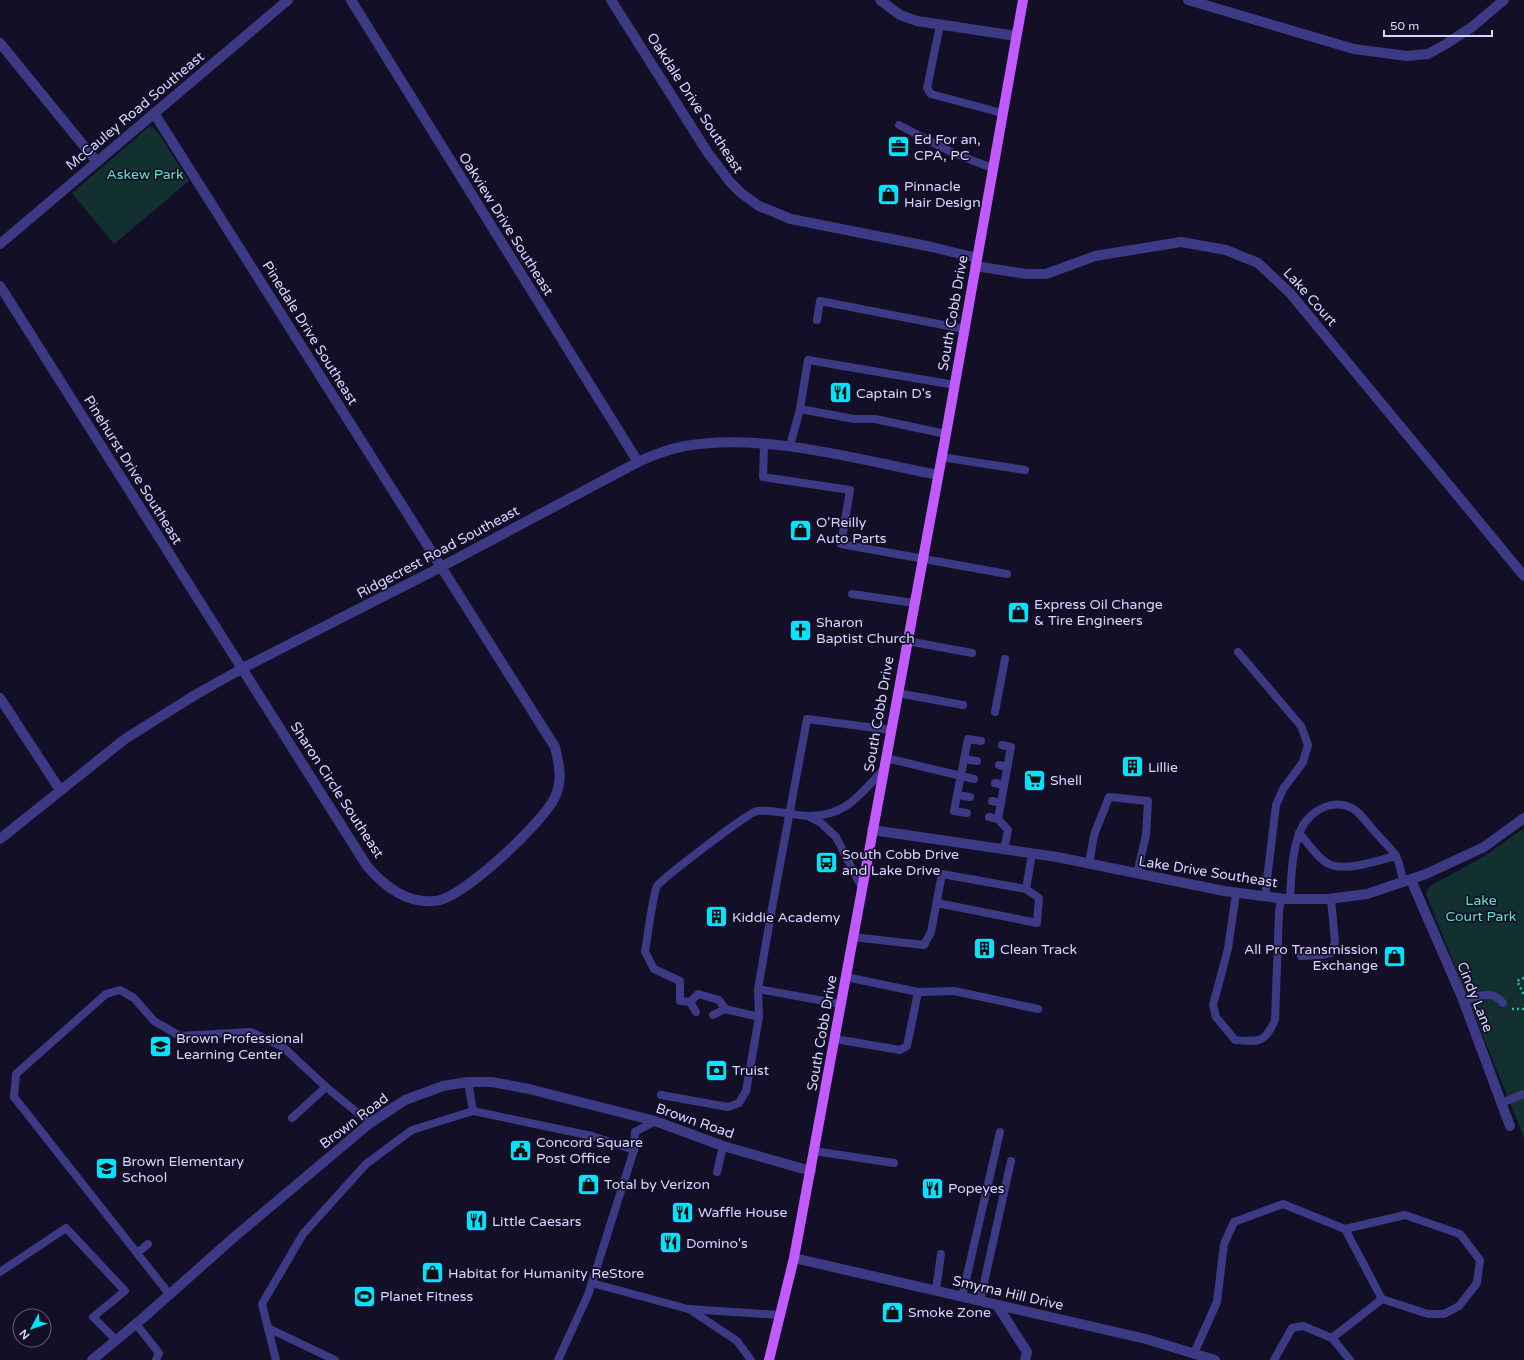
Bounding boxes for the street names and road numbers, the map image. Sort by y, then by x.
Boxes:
street label: Oakdale Drive Southeast [643,30,747,177]
street label: McCauley Road Southeast [62,48,208,174]
street label: Oakview Drive Southeast [455,149,557,299]
street label: South Cobb Drive [934,254,972,372]
street label: Pinedale Drive Southeast [259,258,362,409]
street label: Lake Court [1280,264,1341,330]
street label: Pinehurst Drive Southeast [80,392,186,548]
street label: Ridgecrest Road Southeast [354,502,523,602]
street label: South Cobb Drive [860,655,898,773]
street label: Sharon Circle Southeast [287,719,388,862]
street label: Lake Drive Southeast [1137,853,1279,891]
street label: Cindy Lane [1453,959,1497,1035]
street label: South Cobb Drive [803,974,841,1092]
street label: Brown Road [316,1090,392,1152]
street label: Brown Road [654,1100,736,1142]
street label: Smyrna Hill Drive [951,1272,1065,1314]

